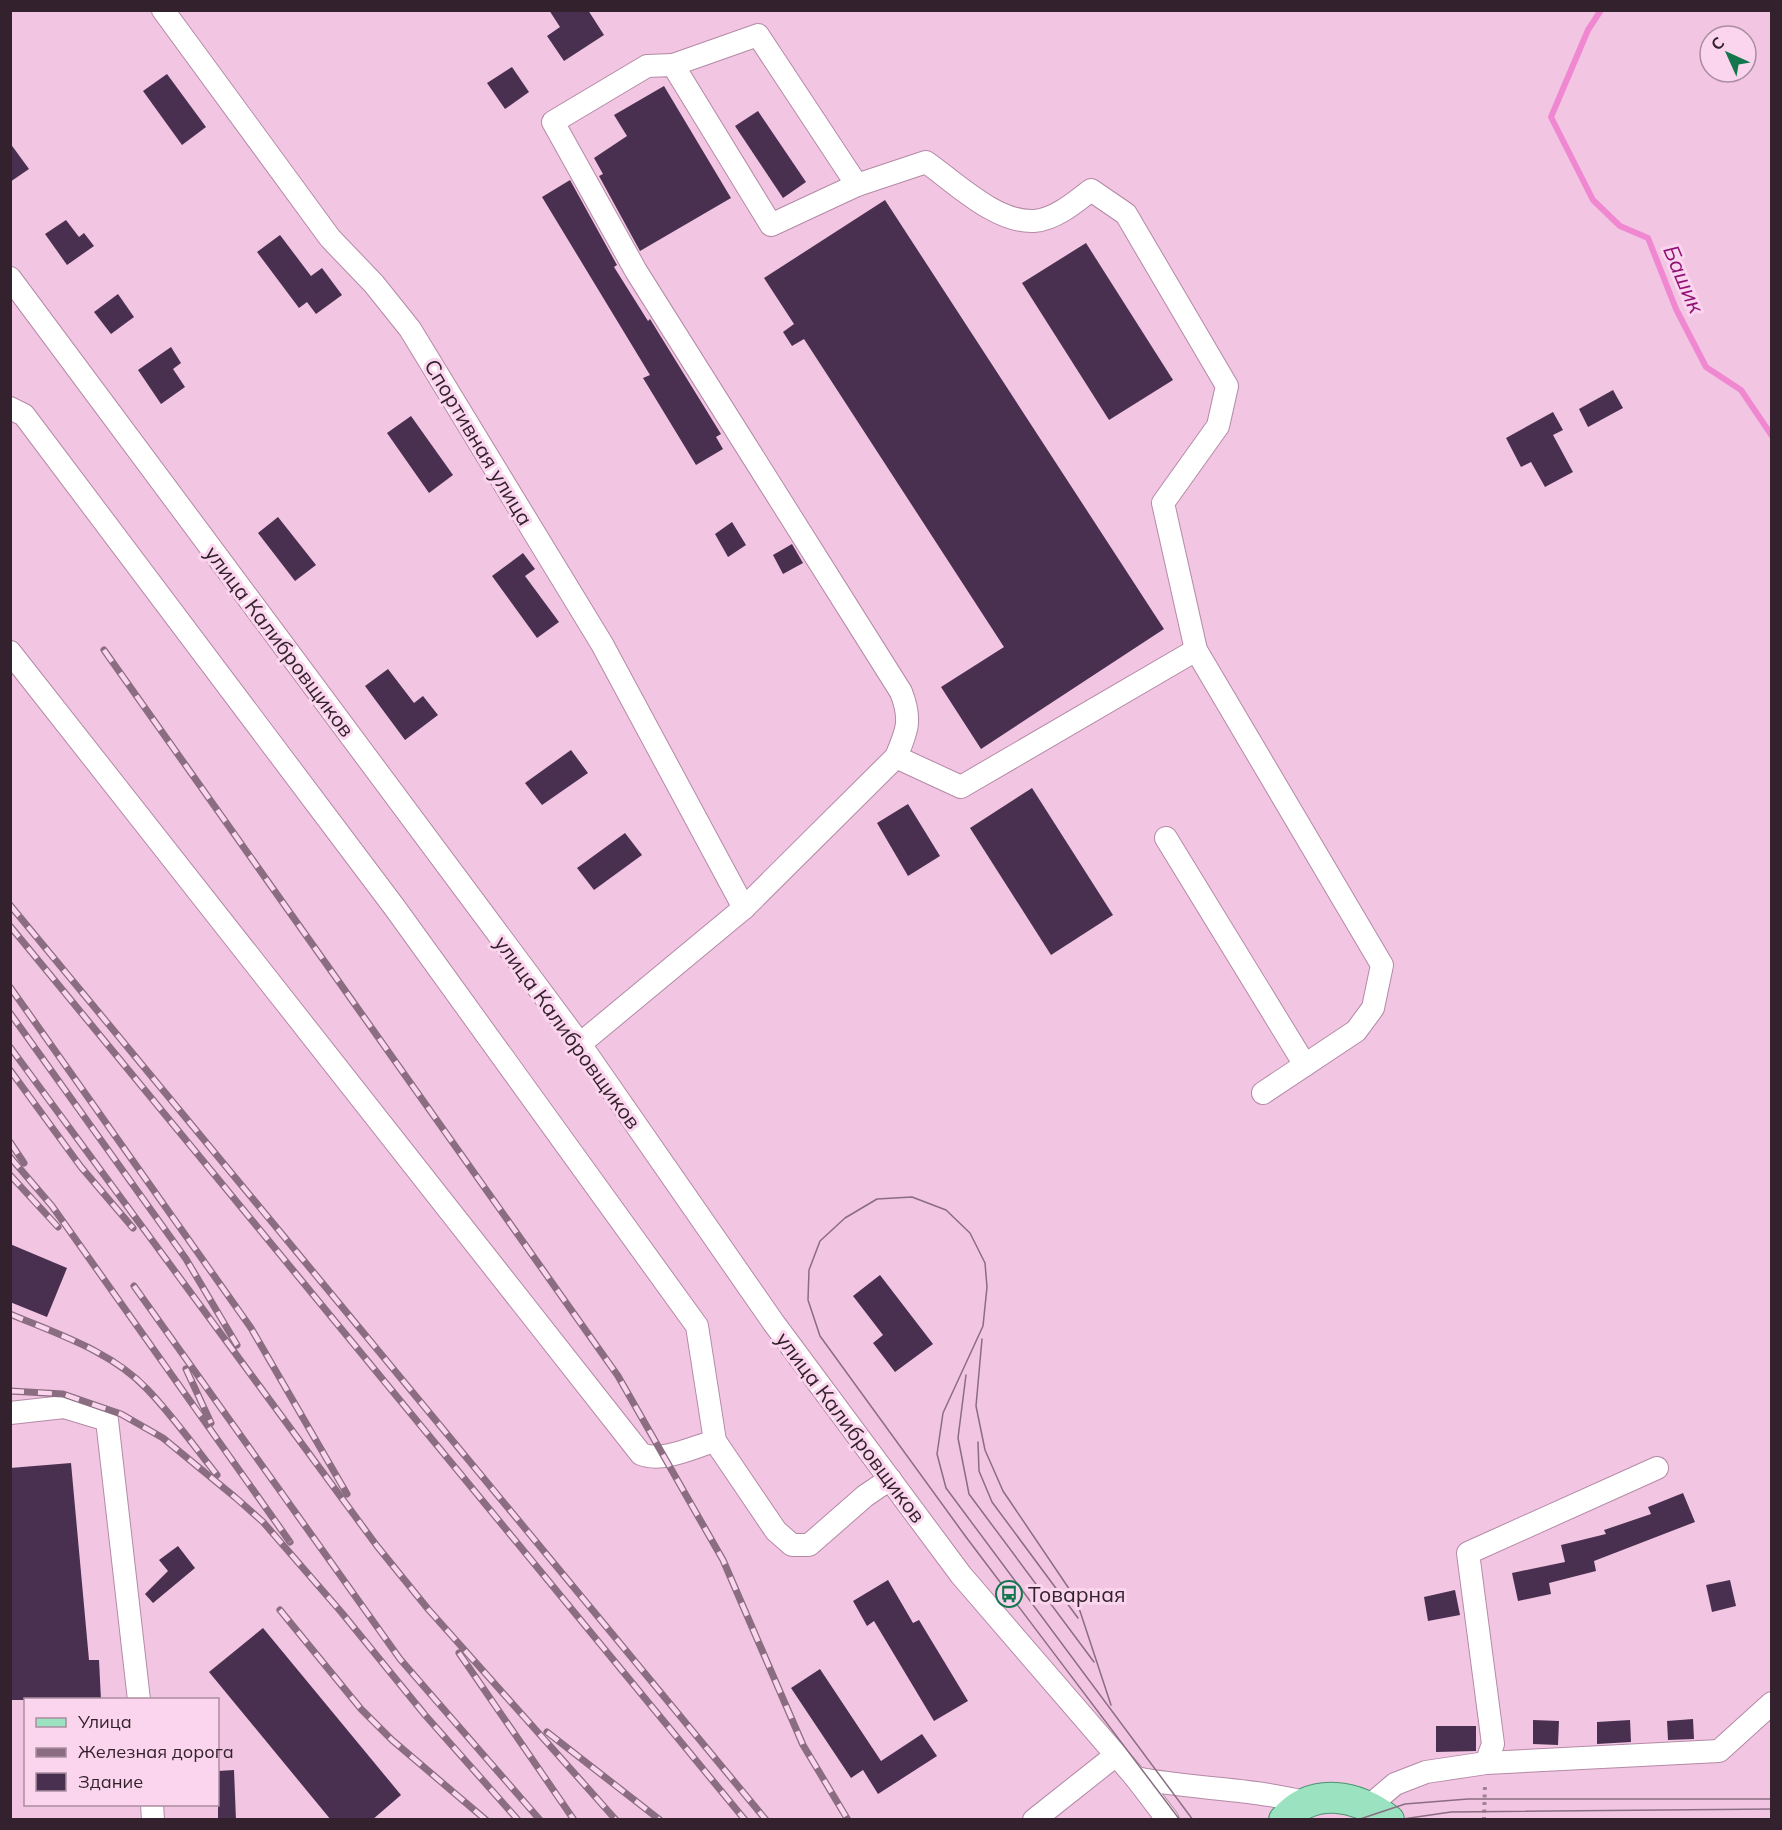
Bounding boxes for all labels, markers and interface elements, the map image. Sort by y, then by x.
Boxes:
north arrow [1698,24,1758,84]
text: С [1706,32,1728,54]
water label: Башик [1657,241,1711,318]
street label: Спортивная улица [419,354,539,530]
street label: улица Калибровщиков [200,540,360,742]
street label: улица Калибровщиков [489,930,647,1134]
street label: улица Калибровщиков [771,1326,931,1528]
bus stop icon: Товарная [994,1579,1024,1609]
place label: Товарная [1028,1581,1126,1607]
legend [24,1698,219,1806]
text: Улица [77,1710,132,1733]
text: Железная дорога [78,1740,234,1763]
text: Здание [78,1770,143,1793]

